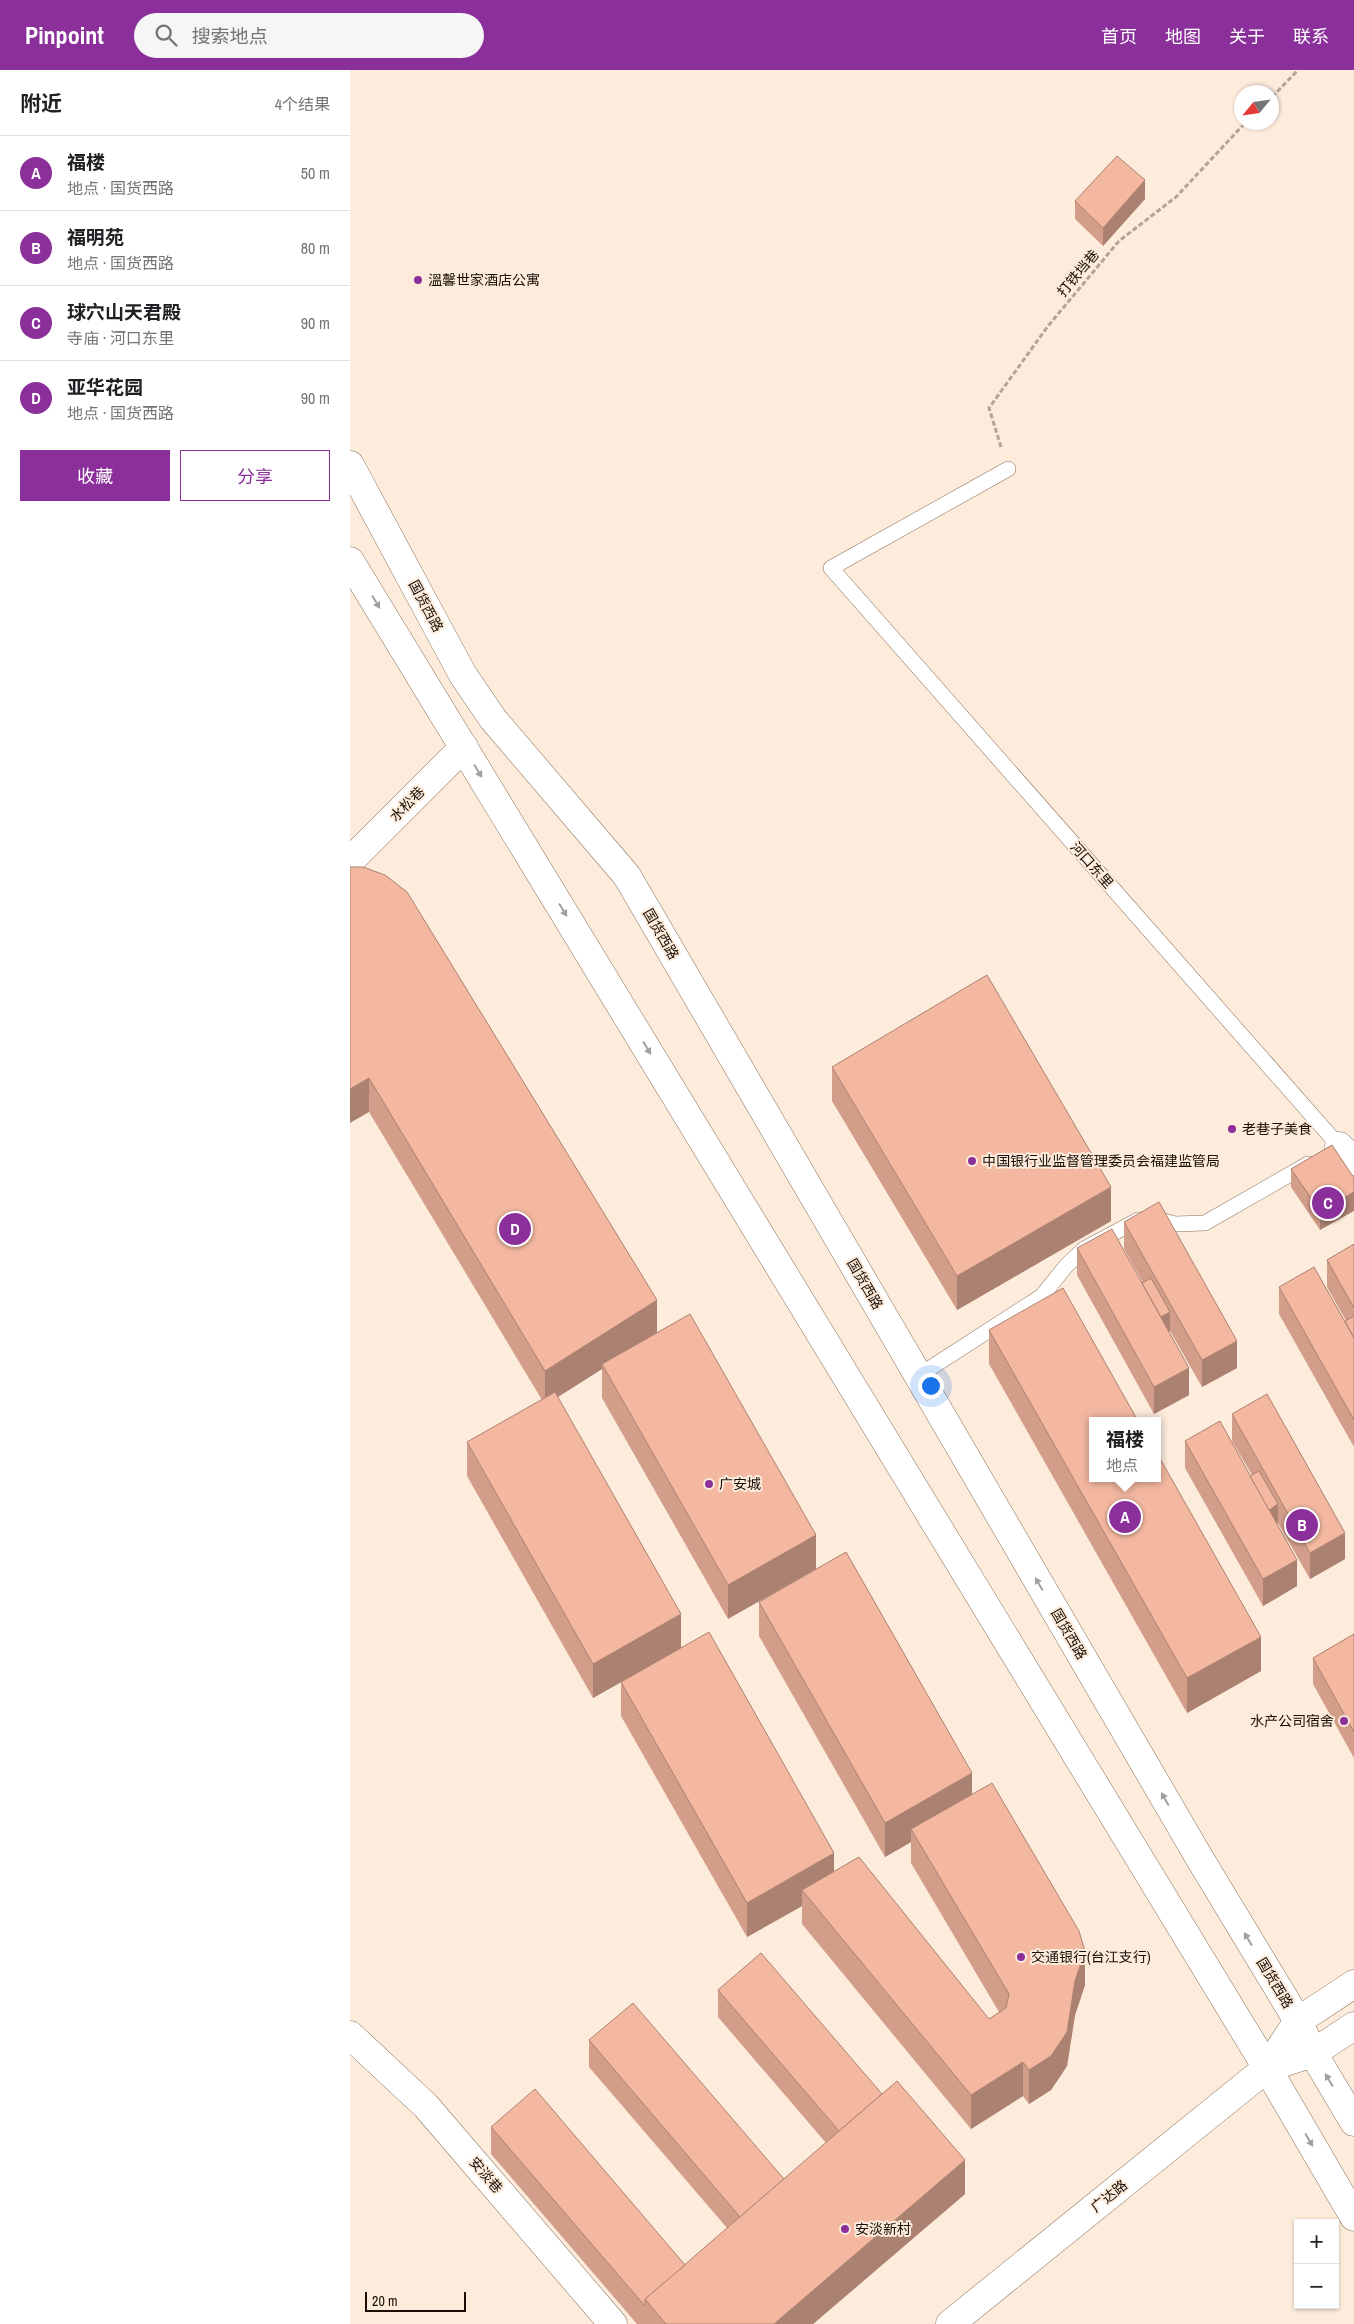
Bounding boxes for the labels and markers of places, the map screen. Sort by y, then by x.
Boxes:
place label: 溫馨世家酒店公寓 [428,271,540,289]
marker: 溫馨世家酒店公寓 [412,274,424,286]
place label: 老巷子美食 [1242,1120,1312,1138]
marker: 老巷子美食 [1226,1123,1238,1135]
place label: 中国银行业监督管理委员会福建监管局 [982,1152,1220,1170]
marker: 中国银行业监督管理委员会福建监管局 [966,1155,978,1167]
pin: C [1312,1184,1344,1222]
pin: D [499,1210,531,1248]
place label: 广安城 [719,1475,761,1493]
marker: 广安城 [703,1478,715,1490]
pin: A [1109,1498,1141,1536]
pin: B [1286,1506,1318,1544]
place label: 水产公司宿舍 [1250,1712,1334,1730]
marker: 水产公司宿舍 [1338,1715,1350,1727]
place label: 交通银行(台江支行) [1031,1948,1151,1966]
marker: 交通银行(台江支行) [1015,1951,1027,1963]
place label: 安淡新村 [855,2220,911,2238]
marker: 安淡新村 [839,2223,851,2235]

